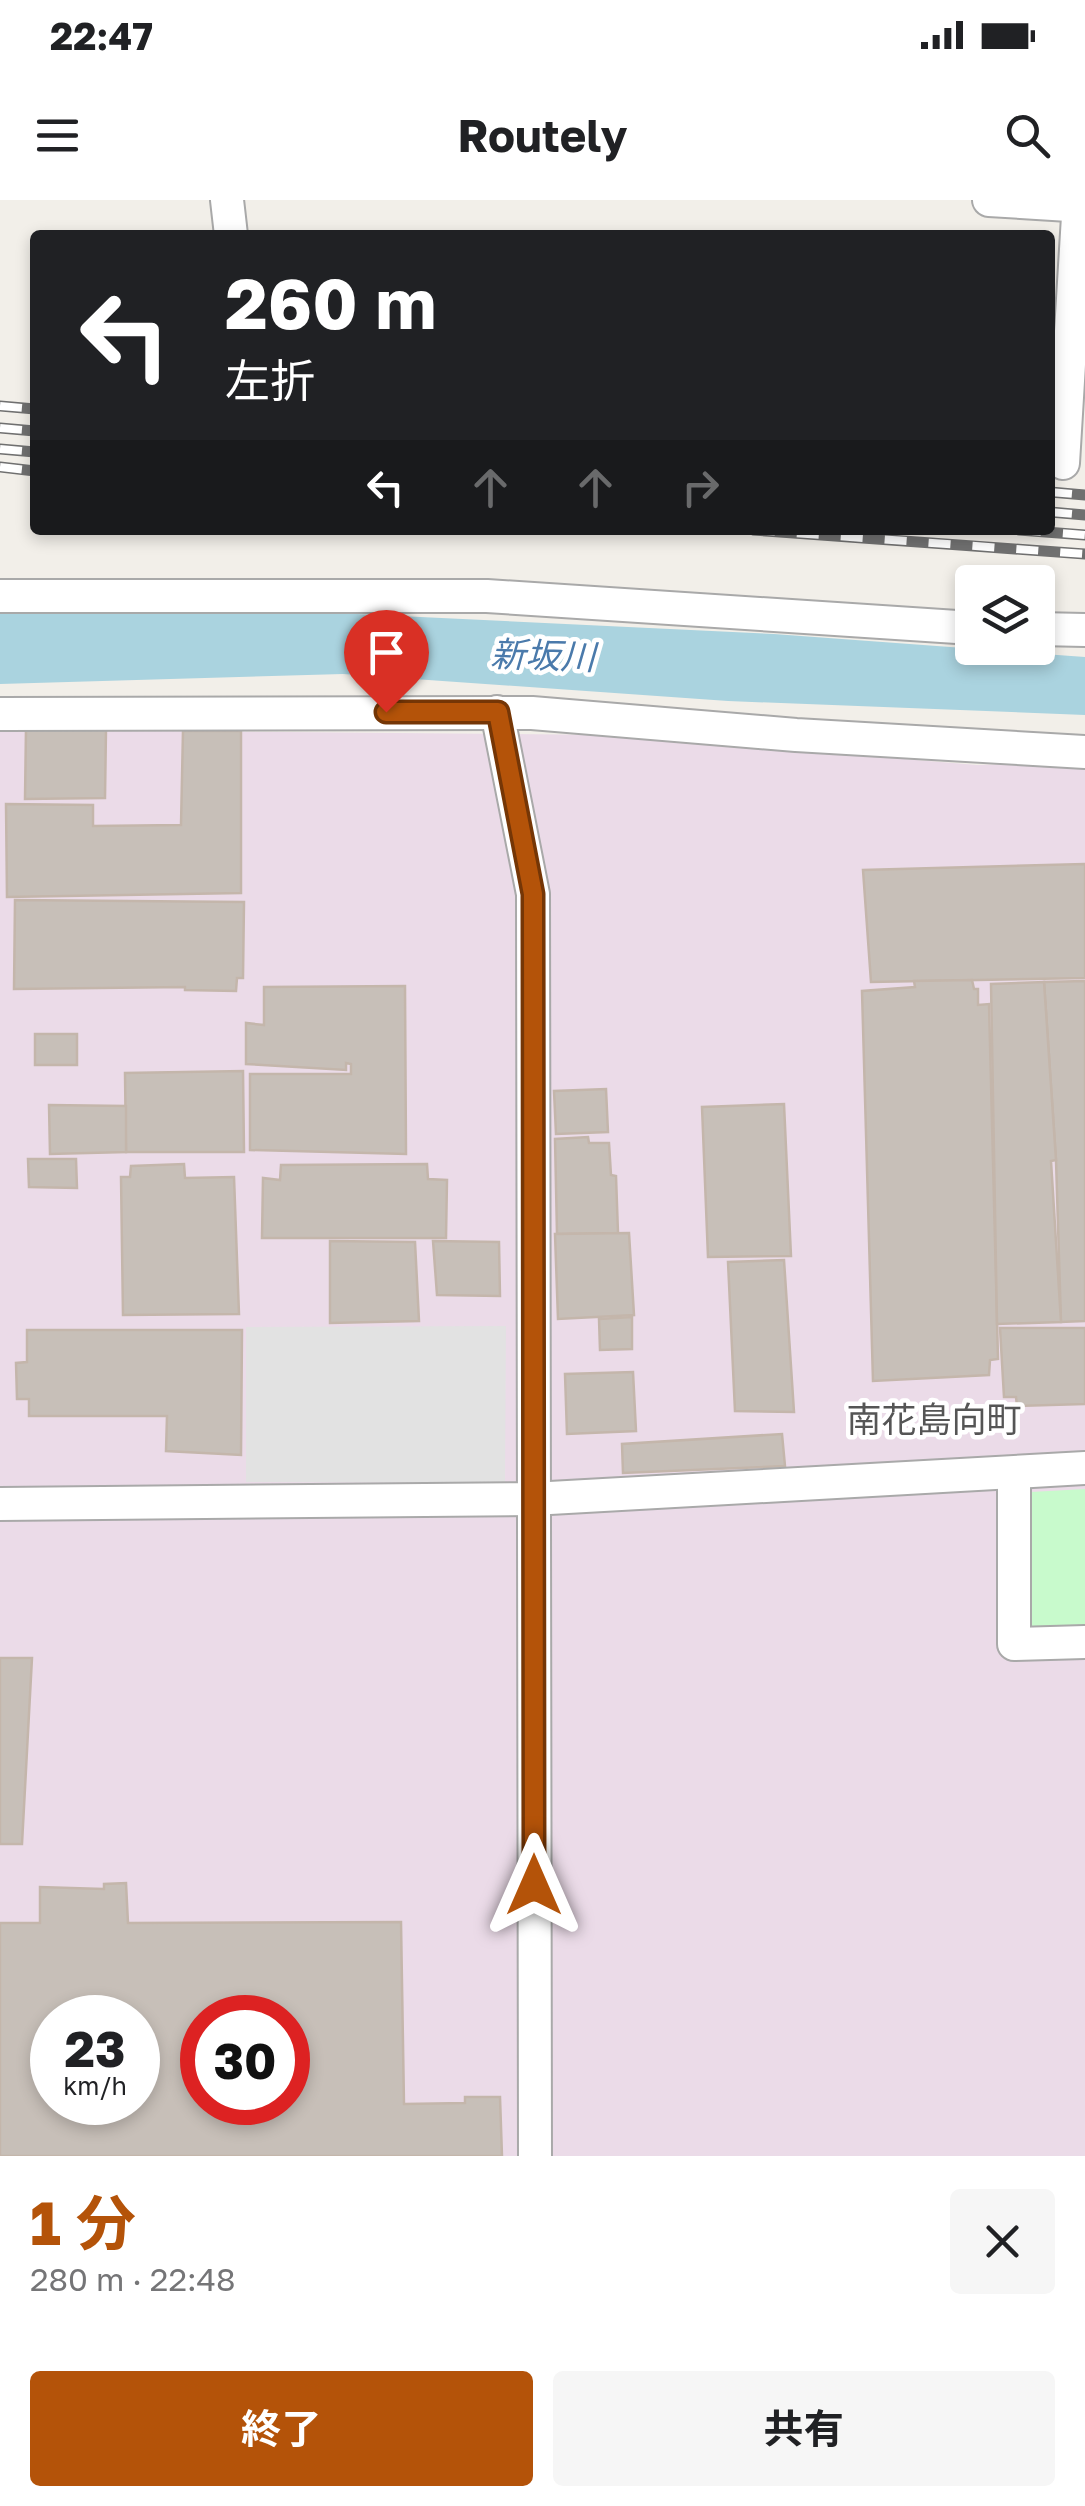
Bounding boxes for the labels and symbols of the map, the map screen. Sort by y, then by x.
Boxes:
pin [344,610,429,713]
water label: 新坂川 [490,632,600,678]
district label: 南花島向町 [846,1398,1022,1440]
position arrow [482,1833,586,1937]
speed limit sign: 30 [180,1995,310,2125]

